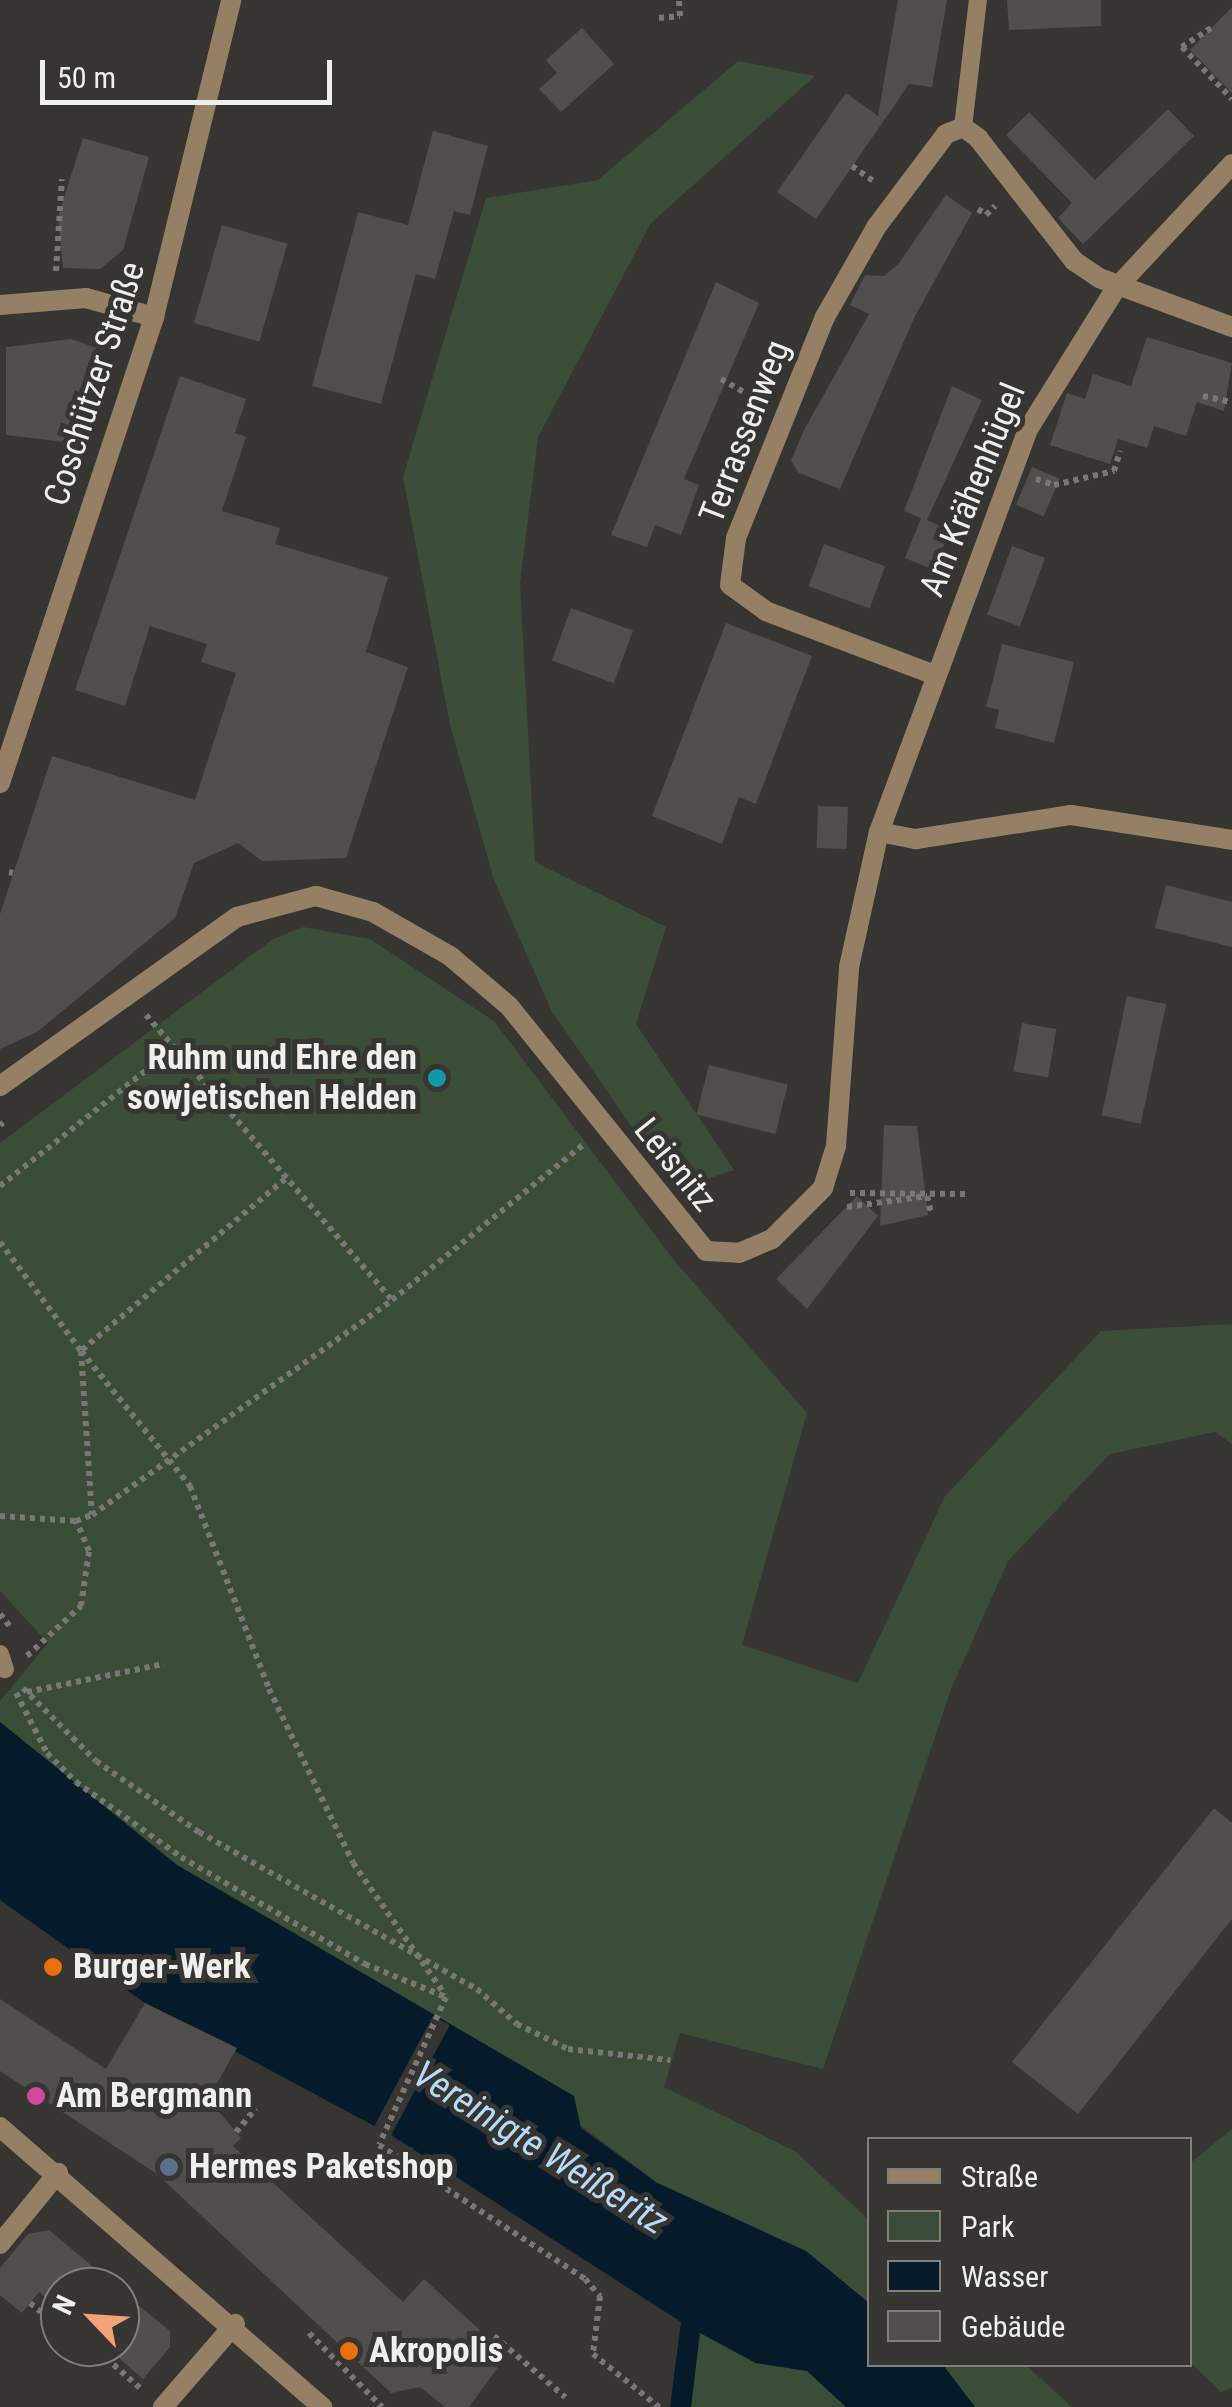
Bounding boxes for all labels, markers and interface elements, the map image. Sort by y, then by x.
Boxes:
scale bar [45,40,338,102]
text: 50 m [57,60,116,95]
street label: Coschützer Straße [36,257,154,511]
street label: Terrassenweg [691,335,799,529]
street label: Am Krähenhügel [911,377,1035,603]
place label: Ruhm und Ehre den sowjetischen Helden [127,1037,417,1119]
marker: Ruhm und Ehre den sowjetischen Helden [426,1067,448,1089]
street label: Leisnitz [625,1110,725,1220]
place label: Burger-Werk [73,1946,250,1988]
marker: Burger-Werk [42,1956,64,1978]
water label: Vereinigte Weißeritz [404,2051,676,2245]
place label: Am Bergmann [56,2075,252,2117]
marker: Am Bergmann [25,2085,47,2107]
legend [867,2137,1192,2367]
place label: Hermes Paketshop [189,2146,453,2188]
marker: Hermes Paketshop [158,2156,180,2178]
text: Straße [961,2159,1038,2194]
text: Park [961,2209,1015,2244]
text: Wasser [961,2259,1048,2294]
north arrow [40,2267,140,2367]
text: N [46,2290,83,2320]
text: Gebäude [961,2309,1065,2344]
place label: Akropolis [369,2330,503,2372]
marker: Akropolis [338,2340,360,2362]

